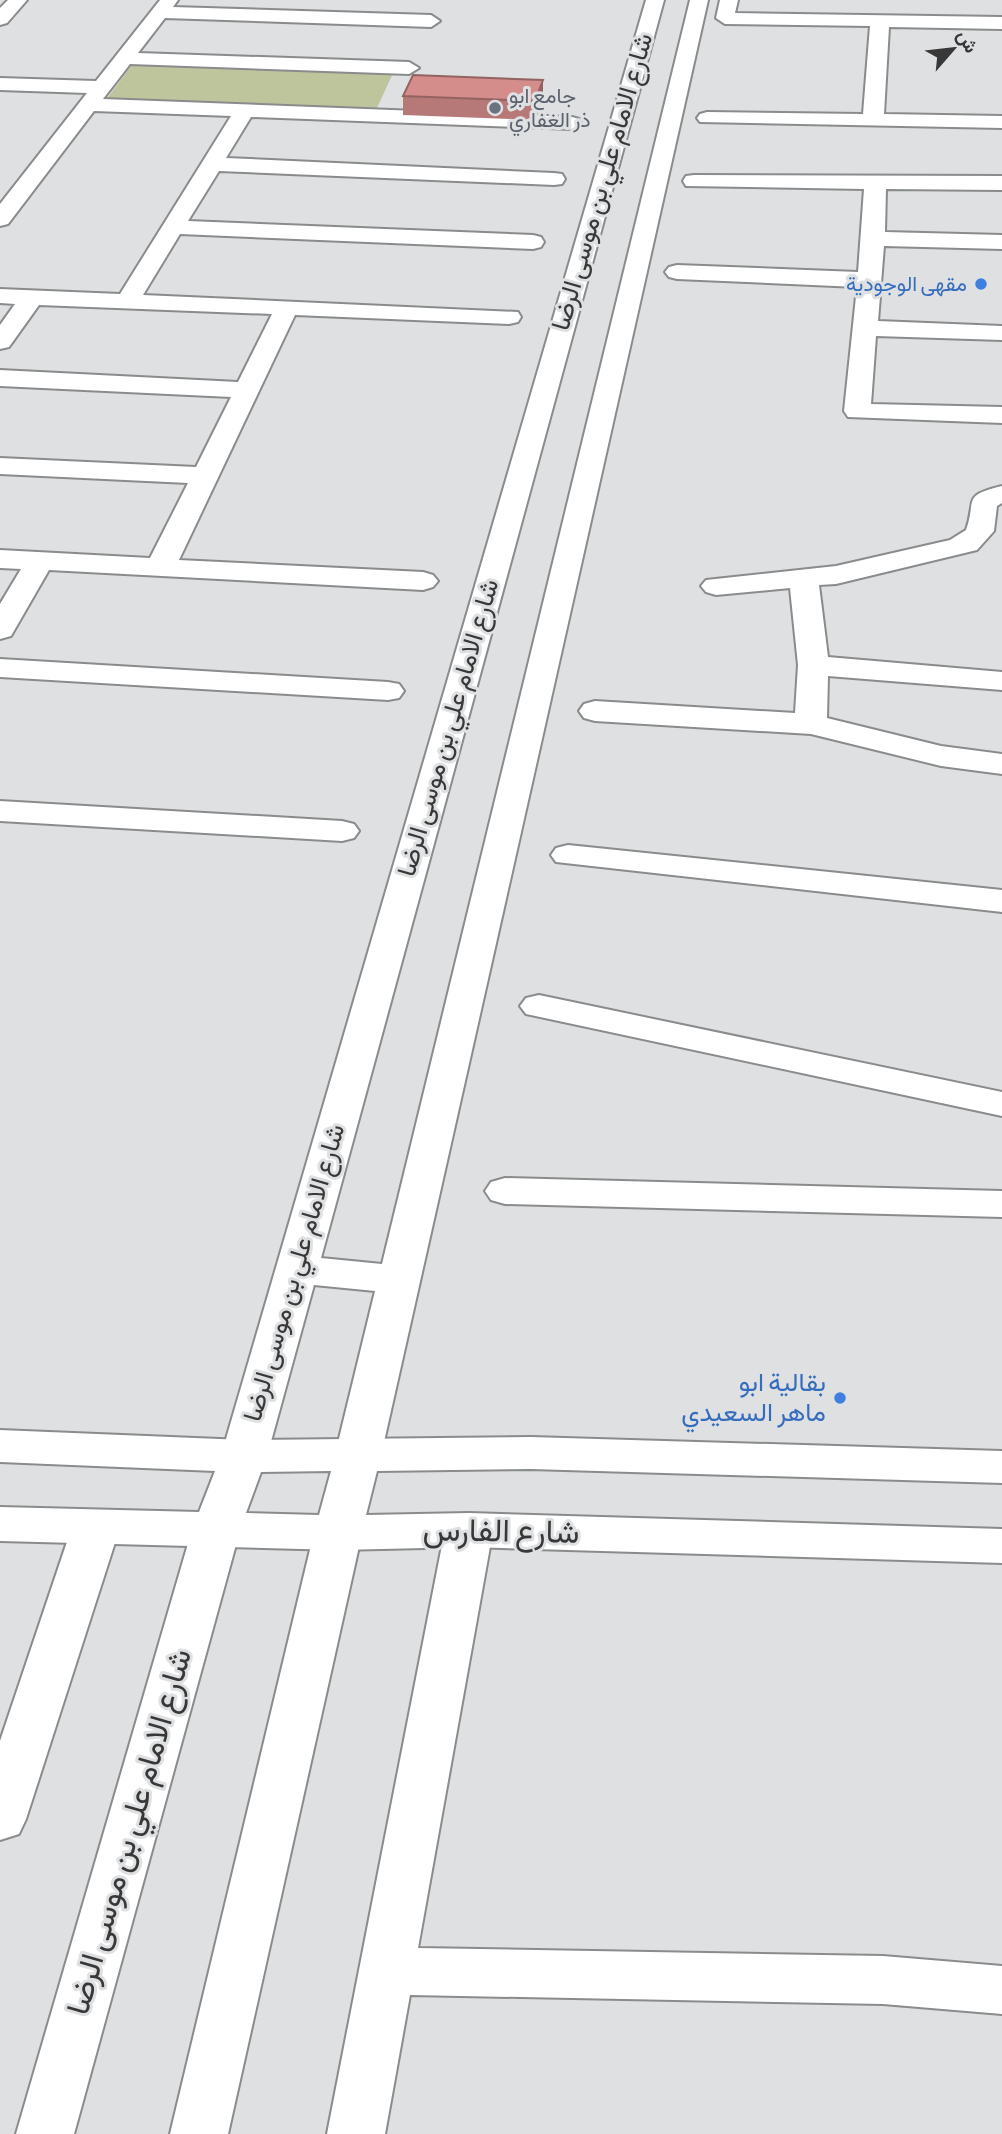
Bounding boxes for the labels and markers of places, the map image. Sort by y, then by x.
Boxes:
place label: جامع ابو ذر الغفاري [509,84,590,137]
marker: جامع ابو ذر الغفاري [487,100,503,116]
place label: مقهى الوجودية [846,272,967,297]
marker: مقهى الوجودية [973,276,989,292]
place label: بقالية ابو ماهر السعيدي [681,1368,826,1433]
marker: بقالية ابو ماهر السعيدي [832,1390,848,1406]

